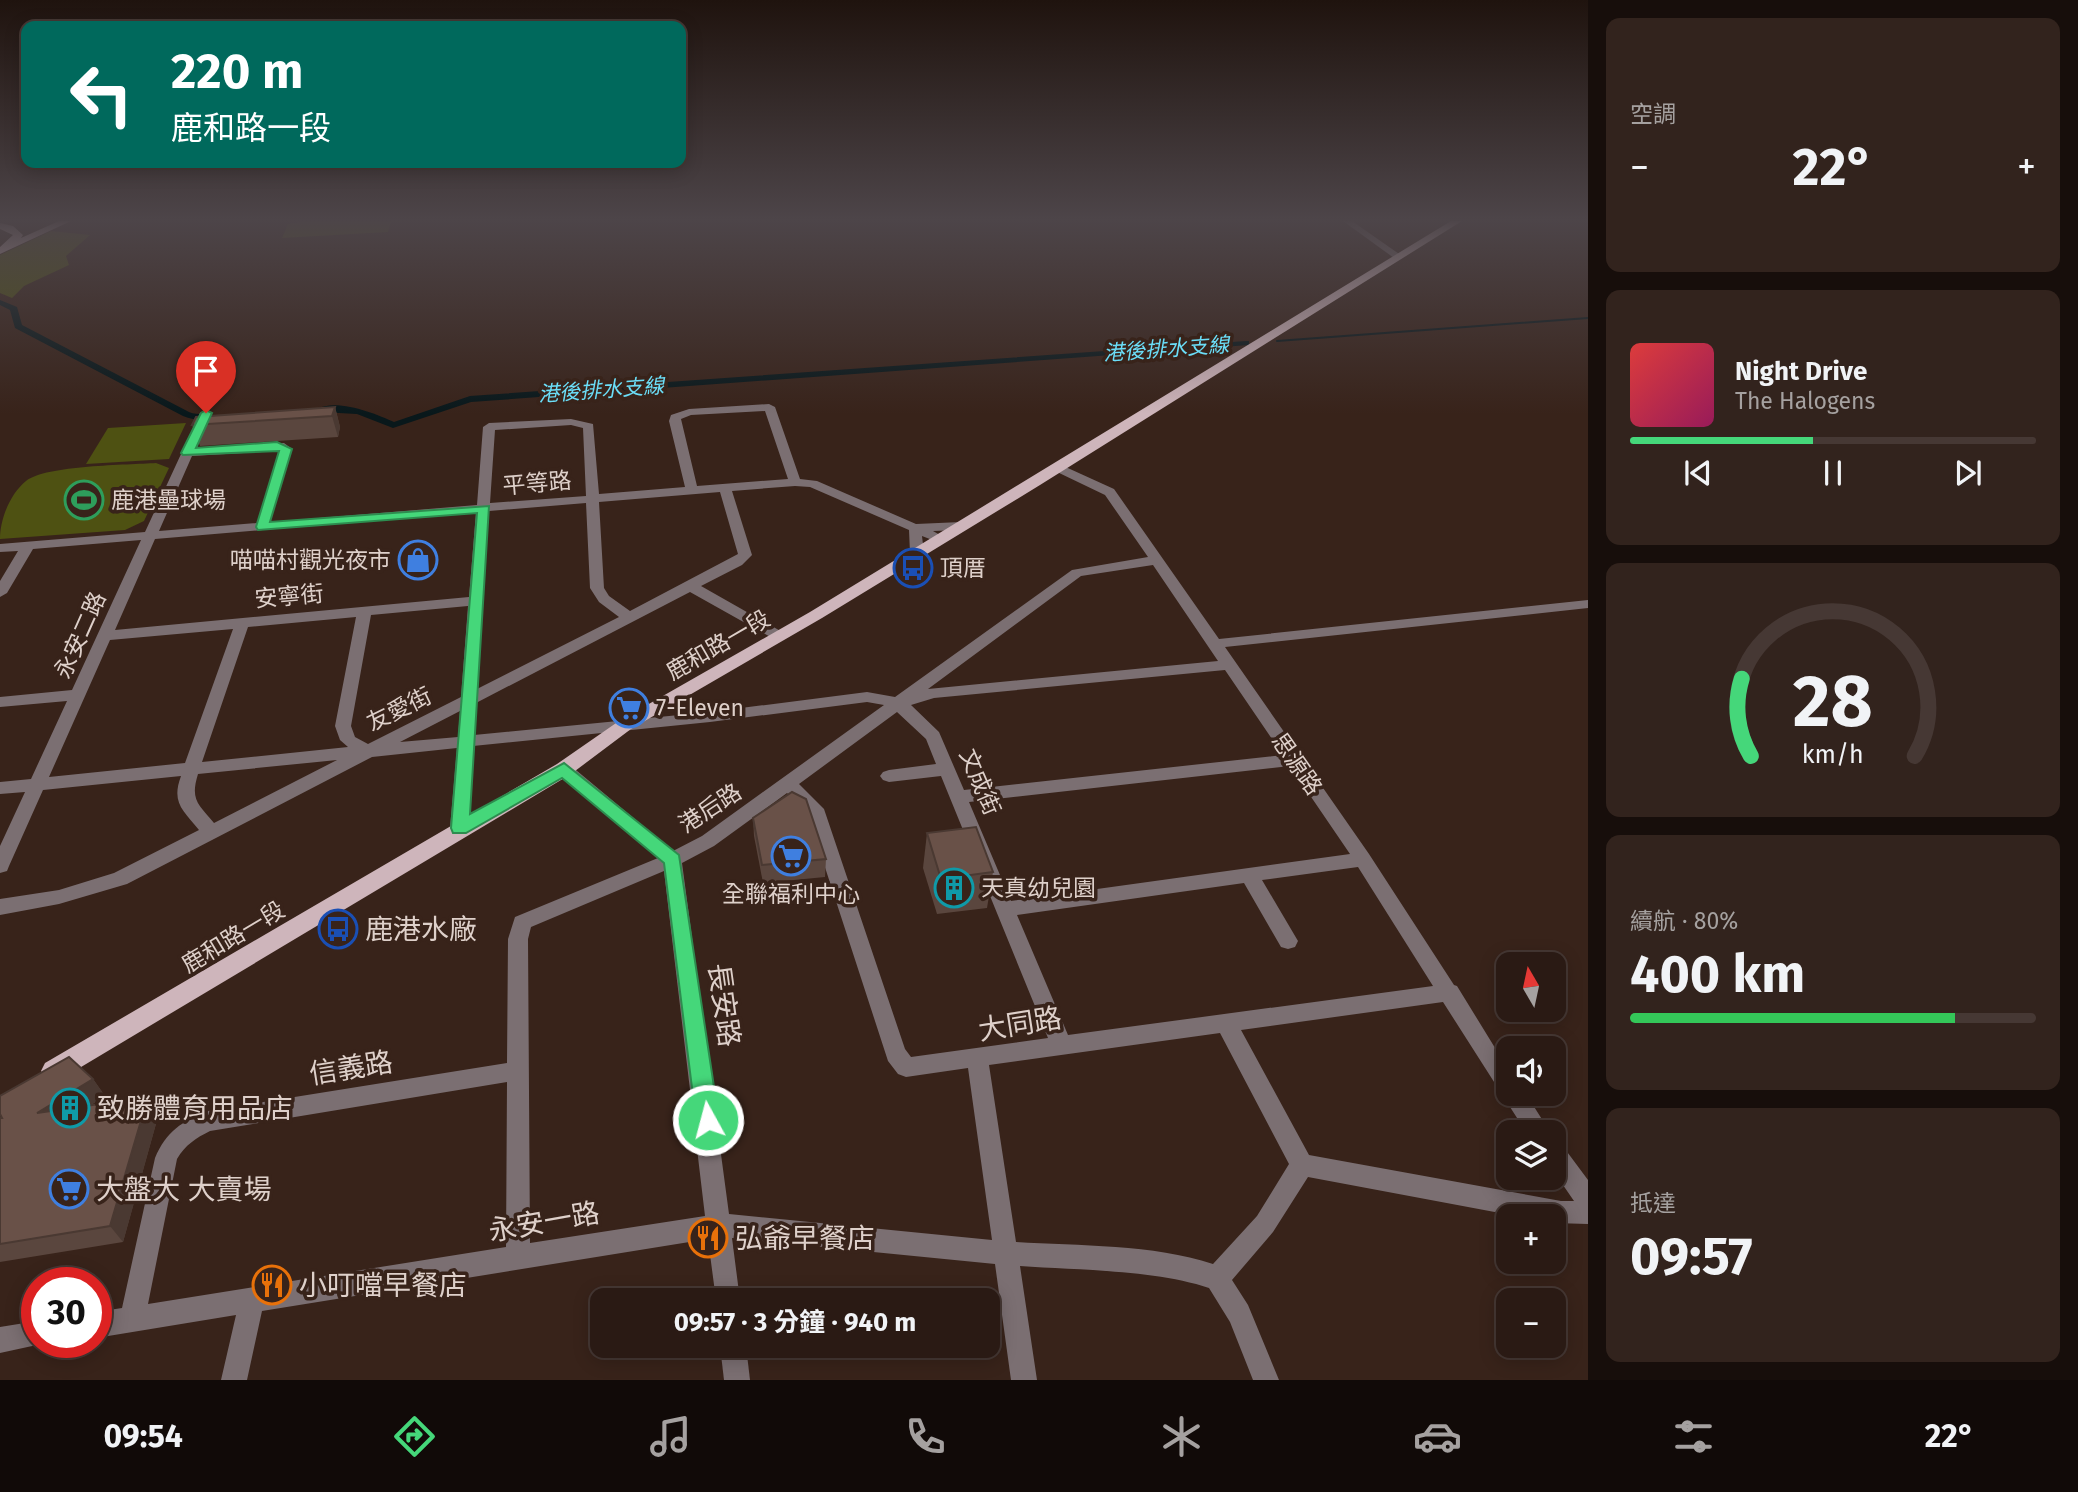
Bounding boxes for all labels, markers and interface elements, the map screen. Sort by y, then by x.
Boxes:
text: 220 m [171,42,303,101]
icon: left [56,49,147,140]
text: 空調 [1630,100,1676,128]
text: 鹿和路一段 [171,109,331,147]
text: 22° [1793,136,1873,199]
text: − [1630,144,1649,190]
text: + [2017,144,2036,190]
water label: 港後排水支線 [1102,331,1232,366]
pin [176,341,236,413]
icon: arrive [187,352,225,390]
text: Night Drive [1735,356,1867,387]
water label: 港後排水支線 [537,372,667,407]
text: The Halogens [1735,387,1875,415]
icon: previous [1679,454,1717,492]
icon: pause [1814,454,1852,492]
icon: next [1949,454,1987,492]
street label: 平等路 [501,466,573,500]
sports icon: 鹿港壘球場 [63,479,105,521]
place label: 鹿港壘球場 [111,486,226,514]
shop icon: 喵喵村觀光夜市 [397,539,439,581]
place label: 喵喵村觀光夜市 [230,546,391,574]
bus stop icon: 頂厝 [892,547,934,589]
place label: 頂厝 [940,554,986,582]
street label: 安寧街 [253,579,325,613]
street label: 永安二路 [49,587,111,683]
street label: 鹿和路一段 [661,604,775,686]
text: 28 [1793,658,1873,745]
street label: 友愛街 [362,681,436,737]
supermarket icon: 7-Eleven [608,687,650,729]
place label: 7-Eleven [656,694,744,722]
street label: 思源路 [1266,728,1328,800]
text: km/h [1802,740,1864,770]
street label: 文成街 [954,745,1006,819]
street label: 港后路 [673,777,747,839]
supermarket icon: 全聯福利中心 [770,835,812,877]
building icon: 天真幼兒園 [933,867,975,909]
place label: 天真幼兒園 [981,874,1096,902]
place label: 全聯福利中心 [722,880,860,908]
street label: 鹿和路一段 [177,895,289,979]
text: 續航 · 80% [1630,907,1738,935]
bus stop icon: 鹿港水廠 [317,908,359,950]
place label: 鹿港水廠 [365,913,477,946]
text: 400 km [1630,943,1805,1006]
north arrow [1496,952,1566,1022]
map controls [1496,952,1566,1358]
street label: 長安路 [702,961,746,1049]
street label: 大同路 [976,1001,1064,1047]
button: sound [1496,1036,1566,1106]
street label: 信義路 [307,1045,395,1091]
position arrow [671,1083,745,1157]
building icon: 致勝體育用品店 [49,1087,91,1129]
place label: 致勝體育用品店 [97,1092,293,1125]
button: layers [1496,1120,1566,1190]
supermarket icon: 大盤大 大賣場 [48,1168,90,1210]
place label: 大盤大 大賣場 [96,1173,271,1206]
text: 抵達 [1630,1189,1676,1217]
street label: 永安一路 [486,1196,602,1248]
button: + [1496,1204,1566,1274]
restaurant icon: 弘爺早餐店 [687,1217,729,1259]
place label: 弘爺早餐店 [735,1222,875,1255]
text: 09:57 [1630,1225,1753,1288]
restaurant icon: 小叮噹早餐店 [251,1264,293,1306]
speed limit sign: 30 [21,1267,112,1358]
place label: 小叮噹早餐店 [299,1269,467,1302]
button: − [1496,1288,1566,1358]
text: 09:57 · 3 分鐘 · 940 m [674,1307,916,1338]
icon: directions [390,1412,439,1461]
icon: music [646,1412,695,1461]
icon: phone [901,1412,950,1461]
icon: climate [1157,1412,1206,1461]
icon: car [1413,1412,1462,1461]
icon: filters [1669,1412,1718,1461]
text: 09:54 [103,1417,183,1455]
text: 22° [1925,1417,1974,1455]

